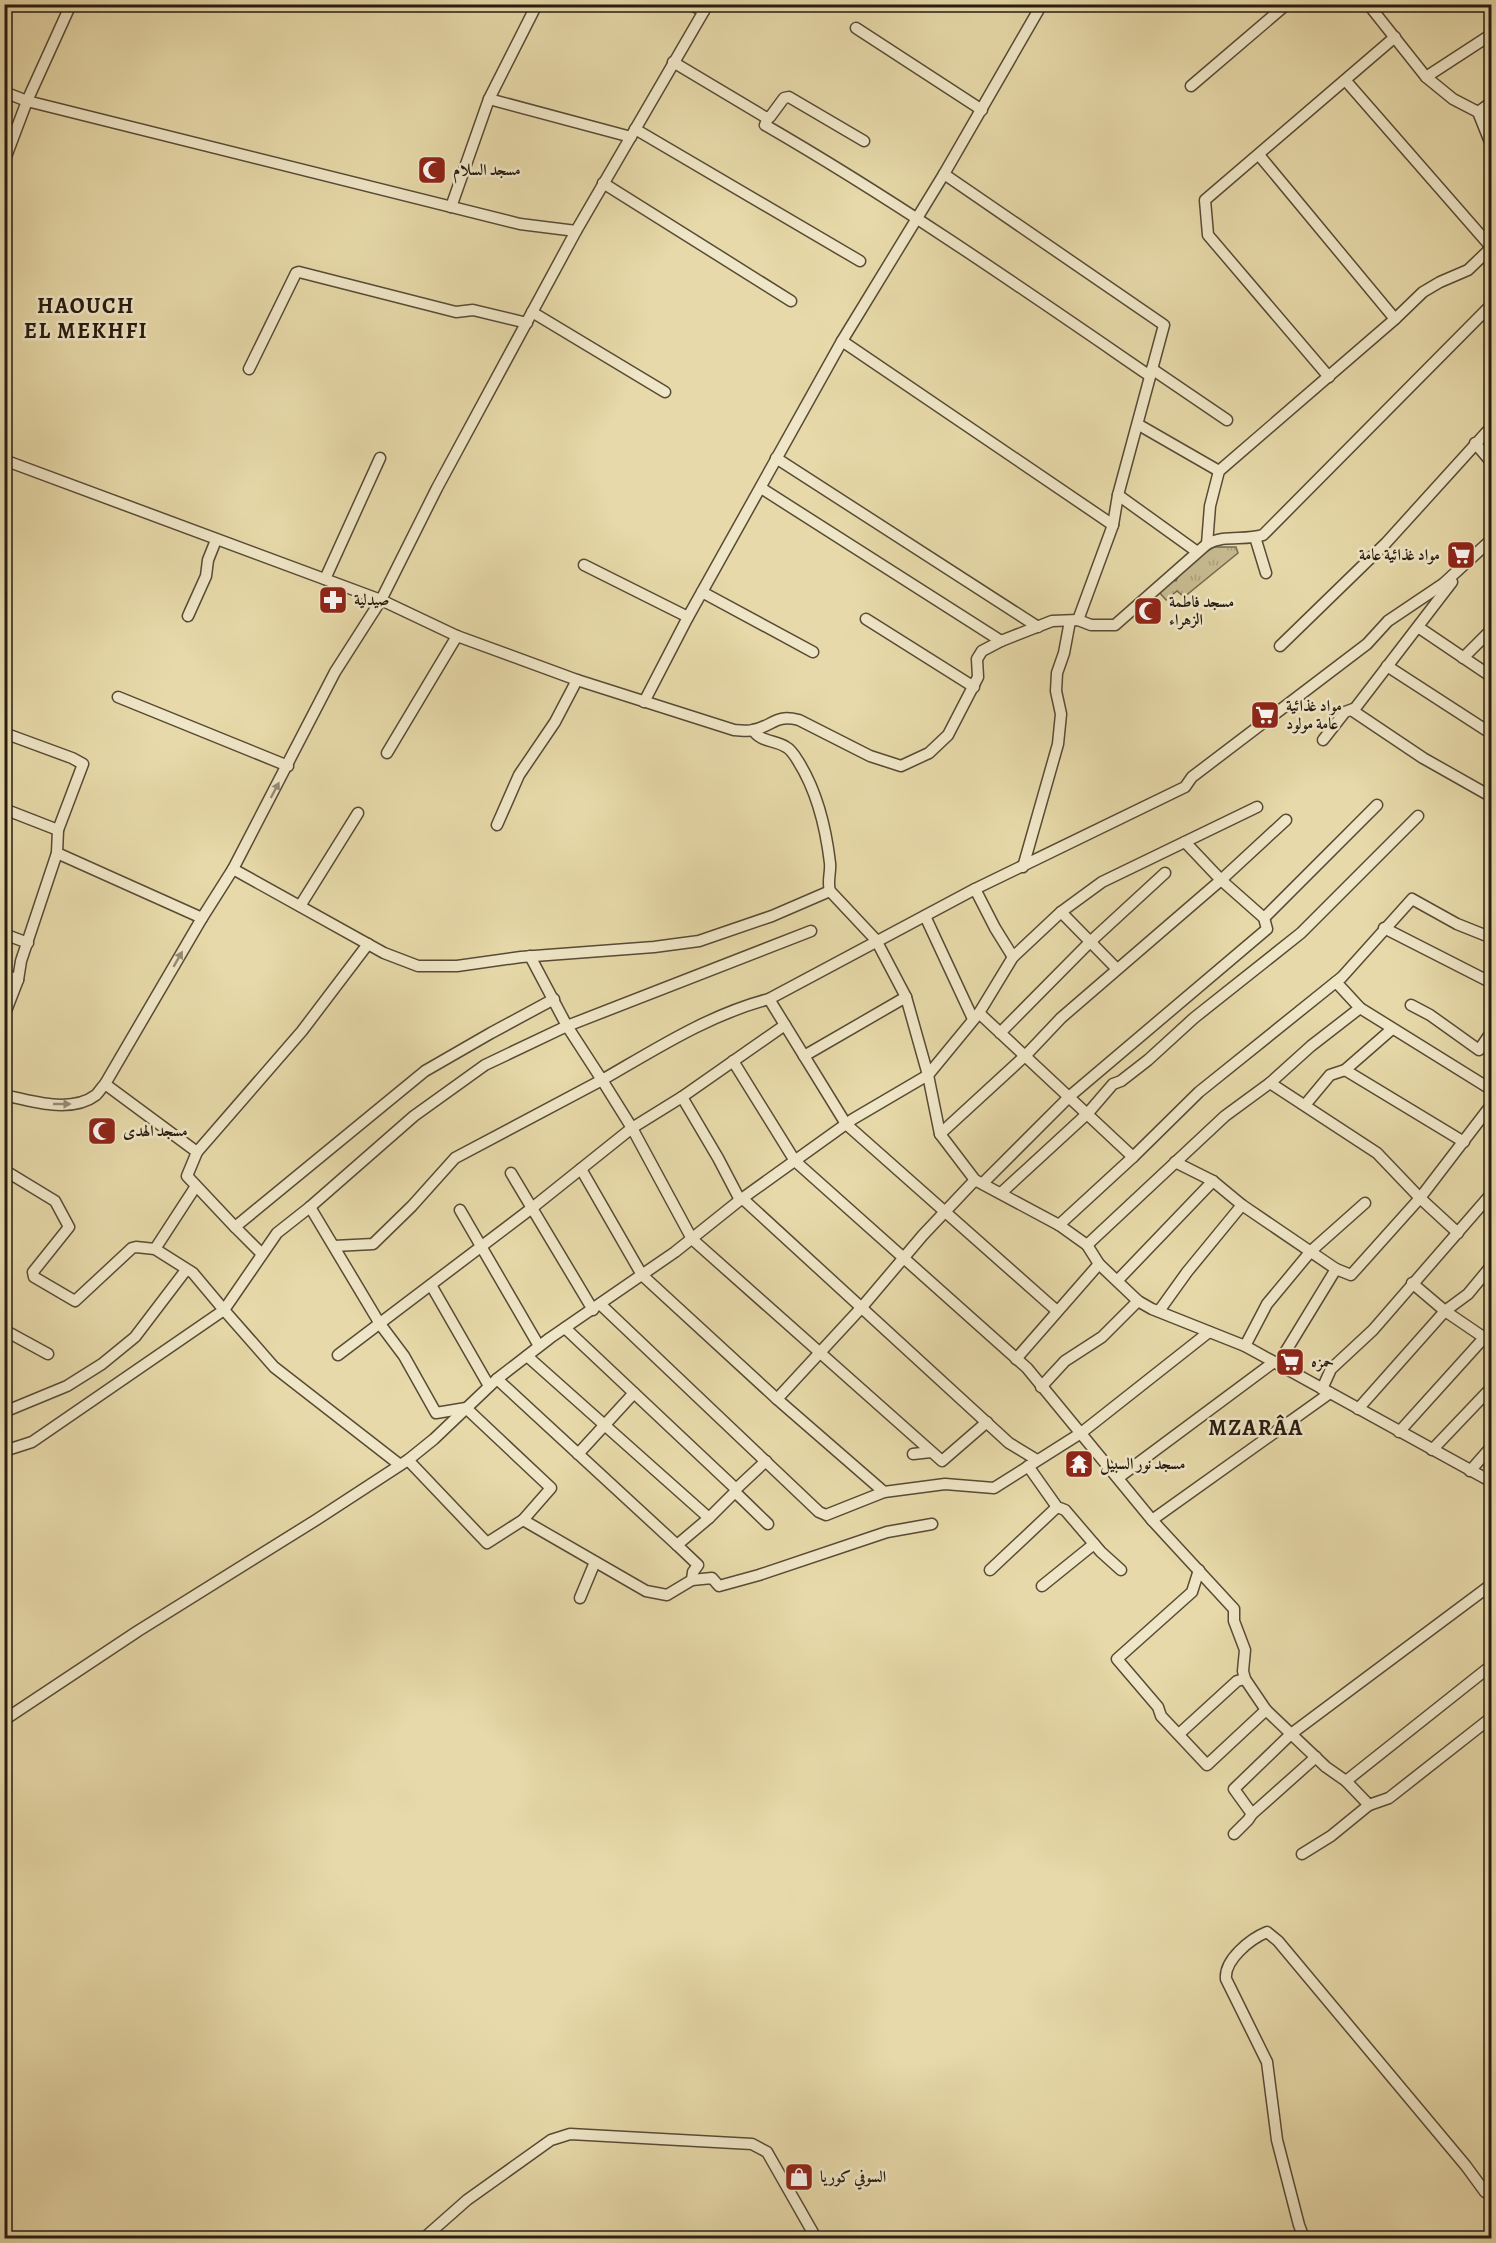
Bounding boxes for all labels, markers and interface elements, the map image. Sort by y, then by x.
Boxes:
mosque icon: مسجد السلام [416,154,448,186]
place label: مسجد السلام [453,159,521,184]
district label: HAOUCH EL MEKHFI [24,291,148,346]
supermarket icon: مواد غذائية عامة [1445,539,1477,571]
place label: مواد غذائية عامة [1359,544,1440,566]
pharmacy icon: صيدلية [317,584,349,616]
place label: صيدلية [354,589,389,611]
place label: مسجد فاطمة الزهراء [1169,591,1234,631]
mosque icon: مسجد فاطمة الزهراء [1132,595,1164,627]
place label: مواد غذائية عامة مولود [1286,695,1342,735]
supermarket icon: مواد غذائية عامة مولود [1249,699,1281,731]
one-way arrow [270,781,280,798]
one-way arrow [173,950,183,967]
one-way arrow [52,1099,71,1109]
mosque icon: مسجد الهدى [86,1115,118,1147]
place label: مسجد الهدى [123,1120,188,1142]
supermarket icon: حمزه [1274,1346,1306,1378]
place label: حمزه [1311,1351,1334,1373]
district label: MZARÂA [1208,1413,1304,1443]
temple icon: مسجد نور السبيل [1063,1448,1095,1480]
place label: مسجد نور السبيل [1100,1453,1185,1475]
shop icon: السوفي كوريا [783,2161,815,2193]
place label: السوفي كوريا [820,2166,886,2190]

